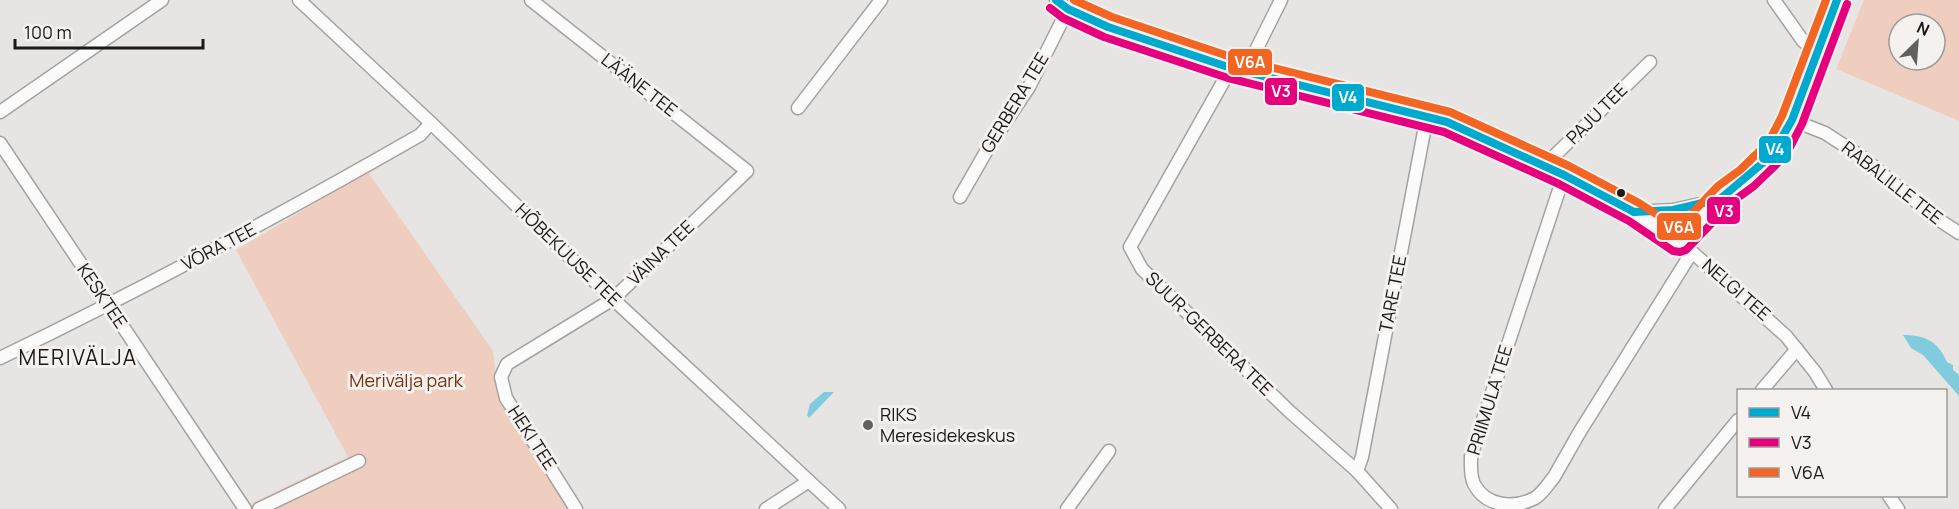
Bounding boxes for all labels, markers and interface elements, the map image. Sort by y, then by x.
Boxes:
scale bar [15,12,202,50]
north arrow [1887,12,1947,72]
text: N [1913,16,1933,41]
text: 100 m [24,20,72,44]
street label: LÄÄNE TEE [597,47,683,121]
street label: GERBERA TEE [975,48,1054,157]
line badge: V6A [1227,48,1273,76]
text: V6A [1235,51,1266,73]
line badge: V3 [1264,77,1298,106]
street label: PAJU TEE [1561,78,1632,149]
text: V3 [1271,80,1291,102]
line badge: V4 [1331,83,1365,112]
text: V4 [1339,86,1357,108]
line badge: V4 [1758,135,1792,164]
street label: RABALILLE TEE [1837,135,1948,229]
text: V4 [1766,138,1784,160]
unlabelled marker [1615,187,1627,199]
line badge: V3 [1706,196,1741,225]
street label: HÕBEKUUSE TEE [511,198,627,311]
text: V3 [1714,200,1734,222]
line badge: V6A [1656,212,1702,241]
street label: VÄINA TEE [622,215,699,290]
street label: VÕRA TEE [177,216,260,276]
text: V6A [1664,216,1695,238]
street label: TARE TEE [1373,253,1411,335]
street label: NELGI TEE [1697,253,1776,326]
street label: KESKTEE [72,258,133,333]
street label: SUUR-GERBERA TEE [1141,266,1279,400]
street label: PRIIMULA TEE [1461,342,1517,458]
district label: MERIVÄLJA [18,343,138,371]
park label: Merivälja park [349,368,464,392]
legend [1737,389,1947,497]
text: V4 [1791,400,1811,424]
street label: HEKI TEE [503,401,563,474]
place label: RIKS Meresidekeskus [880,402,1015,447]
marker: RIKS Meresidekeskus [861,418,875,432]
text: V3 [1791,430,1812,454]
text: V6A [1791,460,1825,484]

